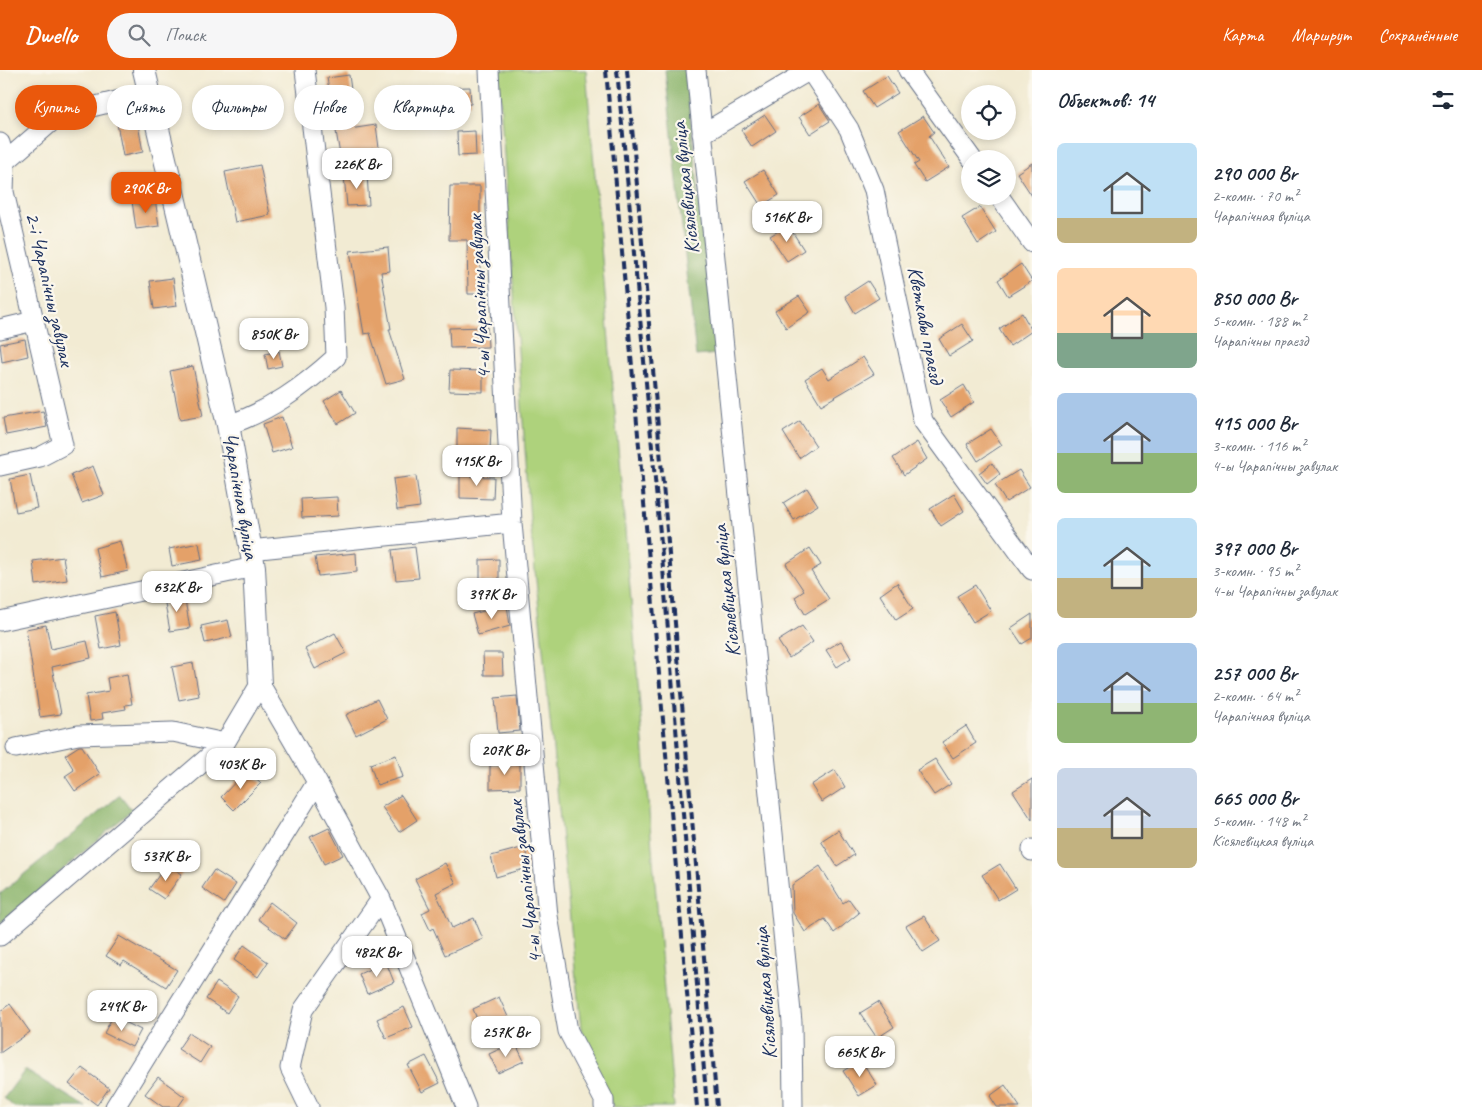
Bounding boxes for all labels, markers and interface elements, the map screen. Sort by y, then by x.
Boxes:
search box [107,13,457,58]
text: Dwello [25,20,77,50]
icon: search [125,21,153,49]
text: Поиск [165,23,205,47]
text: Карта [1222,24,1263,46]
text: Маршрут [1291,24,1351,46]
text: Сохранённые [1379,24,1457,46]
chip: Купить [15,85,97,130]
chip: Снять [107,85,182,130]
chip: Фильтры [192,85,284,130]
chip: Новое [294,85,364,130]
chip: Квартира [374,85,471,130]
map controls [961,85,1016,205]
button: locate [961,85,1016,140]
icon: filters [1429,86,1457,114]
text: Объектов: 14 [1057,87,1154,113]
street label: Кісялевіцкая вуліца [665,119,705,255]
pin: 226K Br [311,148,403,190]
button: layers [961,150,1016,205]
text: 226K Br [333,154,381,174]
text: 290 000 Br [1212,160,1297,186]
icon: home [1097,163,1157,223]
pin: 290K Br [100,172,192,214]
text: 290K Br [122,178,170,198]
text: 2-комн. · 70 m² [1212,186,1298,206]
pin: 516K Br [741,200,833,243]
text: Чарапічная вуліца [1212,206,1310,226]
text: 516K Br [763,207,811,227]
street label: 2-і Чарапічны завулак [19,209,81,371]
street label: 4-ы Чарапічны завулак [462,212,497,380]
street label: Кветкавы праезд [902,264,951,388]
text: 850 000 Br [1212,285,1297,311]
icon: home [1097,288,1157,348]
text: 5-комн. · 188 m² [1212,311,1305,331]
pin: 850K Br [228,318,320,360]
text: 850K Br [250,324,298,344]
text: Чарапічны праезд [1212,331,1308,351]
text: 415 000 Br [1212,410,1297,436]
icon: home [1097,413,1157,473]
street label: Чарапічная вуліца [217,431,265,563]
text: 3-комн. · 116 m² [1212,436,1305,456]
pin: 415K Br [431,444,523,487]
text: 415K Br [453,451,501,471]
text: 4-ы Чарапічны завулак [1212,456,1337,476]
street label: Кісялевіцкая вуліца [706,522,746,658]
text: 397 000 Br [1212,535,1297,561]
icon: home [1097,538,1157,598]
text: 3-комн. · 95 m² [1212,561,1298,581]
pin: 632K Br [131,570,223,613]
text: 632K Br [153,577,201,597]
pin: 397K Br [446,578,538,620]
text: 4-ы Чарапічны завулак [1212,581,1337,601]
text: 397K Br [468,584,516,604]
text: 257 000 Br [1212,660,1297,686]
icon: home [1097,663,1157,723]
text: 2-комн. · 64 m² [1212,686,1298,706]
text: Чарапічная вуліца [1212,706,1310,726]
pin: 207K Br [459,734,551,776]
text: 207K Br [481,740,529,760]
pin: 403K Br [195,748,287,790]
text: 403K Br [217,754,265,774]
text: 665 000 Br [1212,785,1298,811]
icon: home [1097,788,1157,848]
street label: 4-ы Чарапічны завулак [502,796,549,965]
text: 5-комн. · 148 m² [1212,811,1305,831]
text: Кісялевіцкая вуліца [1212,831,1313,851]
pin: 537K Br [120,840,212,882]
text: 537K Br [142,846,190,866]
street label: Кісялевіцкая вуліца [747,924,783,1060]
pin: 482K Br [331,936,423,978]
text: 482K Br [353,942,401,962]
pin: 249K Br [76,990,168,1032]
text: 249K Br [98,996,146,1016]
pin: 257K Br [460,1016,552,1058]
text: 257K Br [482,1022,530,1042]
pin: 665K Br [814,1036,906,1078]
text: 665K Br [836,1042,884,1062]

